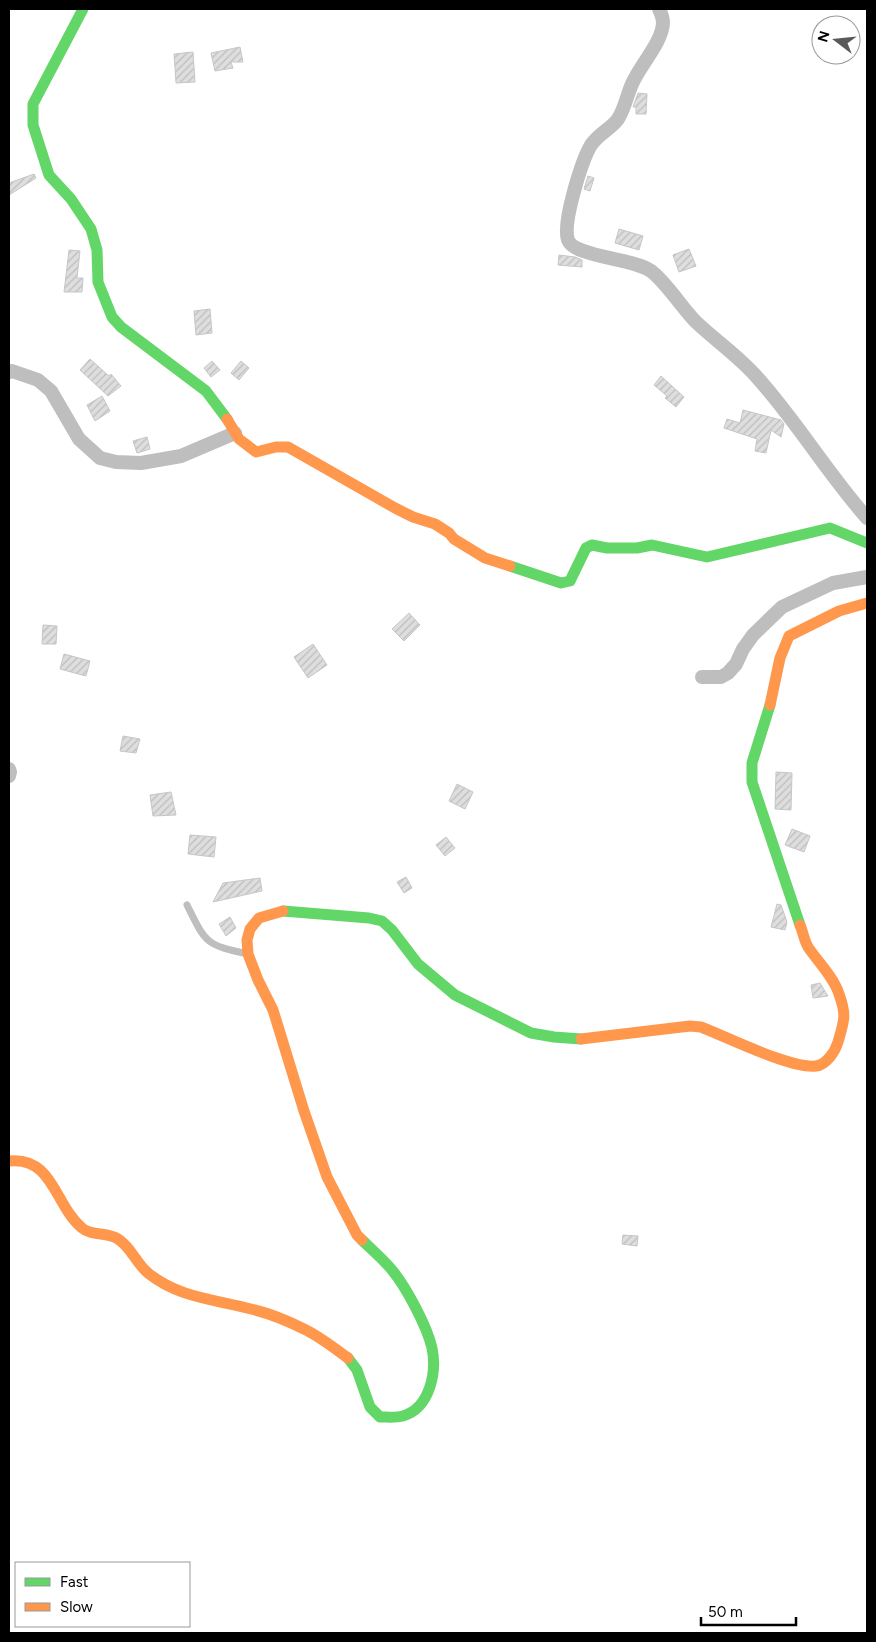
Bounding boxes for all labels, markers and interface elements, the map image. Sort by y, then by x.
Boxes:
north arrow [811,15,861,65]
text: N [814,29,834,44]
legend [15,1562,190,1627]
text: Fast [60,1573,89,1591]
scale bar [701,1594,796,1626]
text: Slow [60,1598,93,1616]
text: 50 m [708,1603,743,1621]

